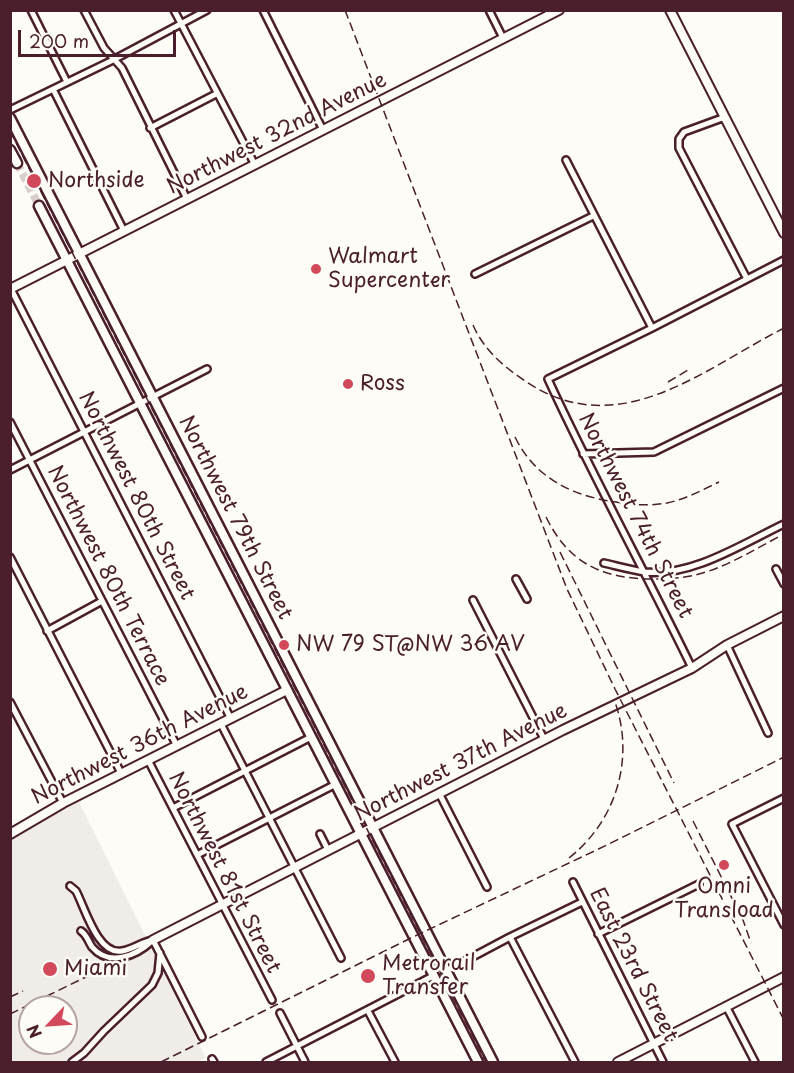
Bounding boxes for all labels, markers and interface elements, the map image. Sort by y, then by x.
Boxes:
scale bar [21,18,178,56]
text: 200 m [29,27,89,54]
street label: Northwest 32nd Avenue [163,68,391,200]
place label: Northside [48,168,145,194]
marker: Northside [25,172,43,190]
place label: Walmart Supercenter [328,244,450,294]
marker: Walmart Supercenter [309,262,323,276]
place label: Ross [360,371,405,397]
marker: Ross [341,377,355,391]
street label: Northwest 80th Street [72,388,200,604]
street label: Northwest 74th Street [572,409,698,623]
street label: Northwest 79th Street [173,412,297,624]
street label: Northwest 80th Terrace [41,462,175,690]
place label: NW 79 ST@NW 36 AV [296,632,525,658]
marker: NW 79 ST@NW 36 AV [277,638,291,652]
street label: Northwest 36th Avenue [28,679,252,811]
street label: Northwest 37th Avenue [350,698,572,828]
street label: Northwest 81st Street [162,768,286,978]
marker: Omni Transload [717,858,731,872]
place label: Omni Transload [674,874,774,924]
street label: East 23rd Street [583,884,683,1046]
place label: Metrorail Transfer [382,951,476,1001]
place label: Miami [64,956,127,982]
marker: Miami [41,960,59,978]
marker: Metrorail Transfer [359,967,377,985]
north arrow [18,995,78,1055]
text: N [20,1021,47,1043]

